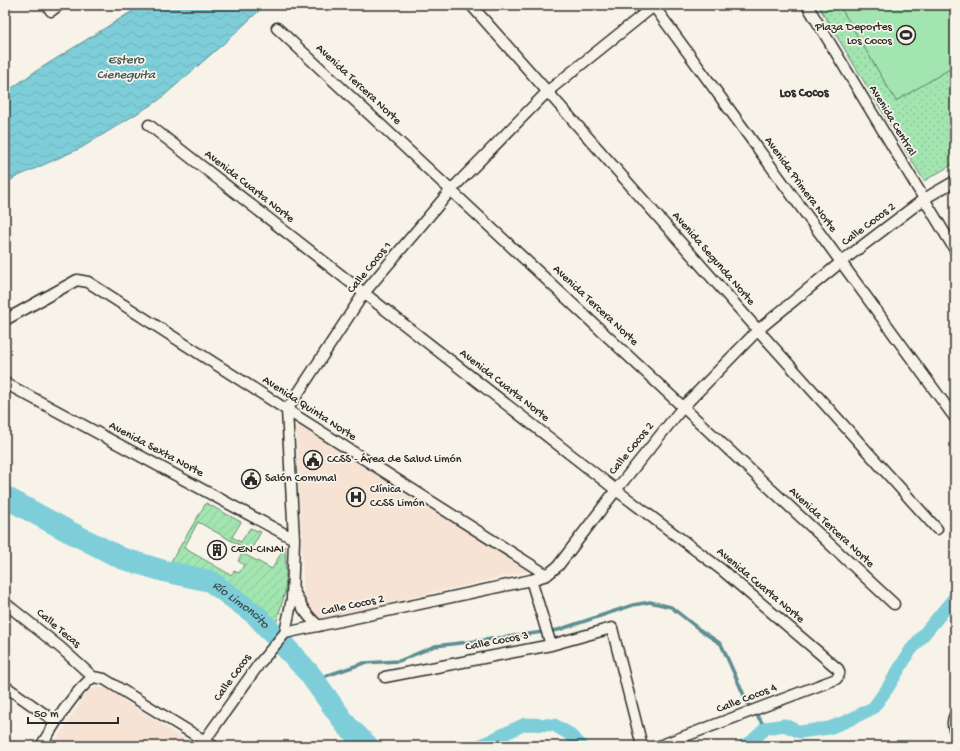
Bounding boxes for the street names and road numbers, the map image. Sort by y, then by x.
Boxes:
street label: Avenida Tercera Norte [312,42,404,129]
street label: Avenida Central [865,83,919,159]
street label: Avenida Primera Norte [761,134,840,236]
street label: Avenida Cuarta Norte [201,148,297,227]
street label: Calle Cocos 2 [839,200,899,250]
street label: Avenida Segunda Norte [669,209,758,309]
street label: Calle Cocos 1 [345,239,395,297]
street label: Avenida Tercera Norte [549,263,641,350]
street label: Avenida Cuarta Norte [456,347,552,426]
street label: Avenida Quinta Norte [259,373,359,445]
street label: Avenida Sexta Norte [106,419,206,481]
street label: Calle Cocos 2 [607,420,658,478]
street label: Avenida Tercera Norte [785,485,877,572]
street label: Avenida Cuarta Norte [713,545,807,627]
street label: Calle Cocos 2 [320,593,386,619]
street label: Calle Tecas [33,606,83,652]
street label: Calle Cocos 3 [464,629,530,655]
street label: Calle Cocos [211,651,255,704]
street label: Calle Cocos 4 [715,681,779,717]

